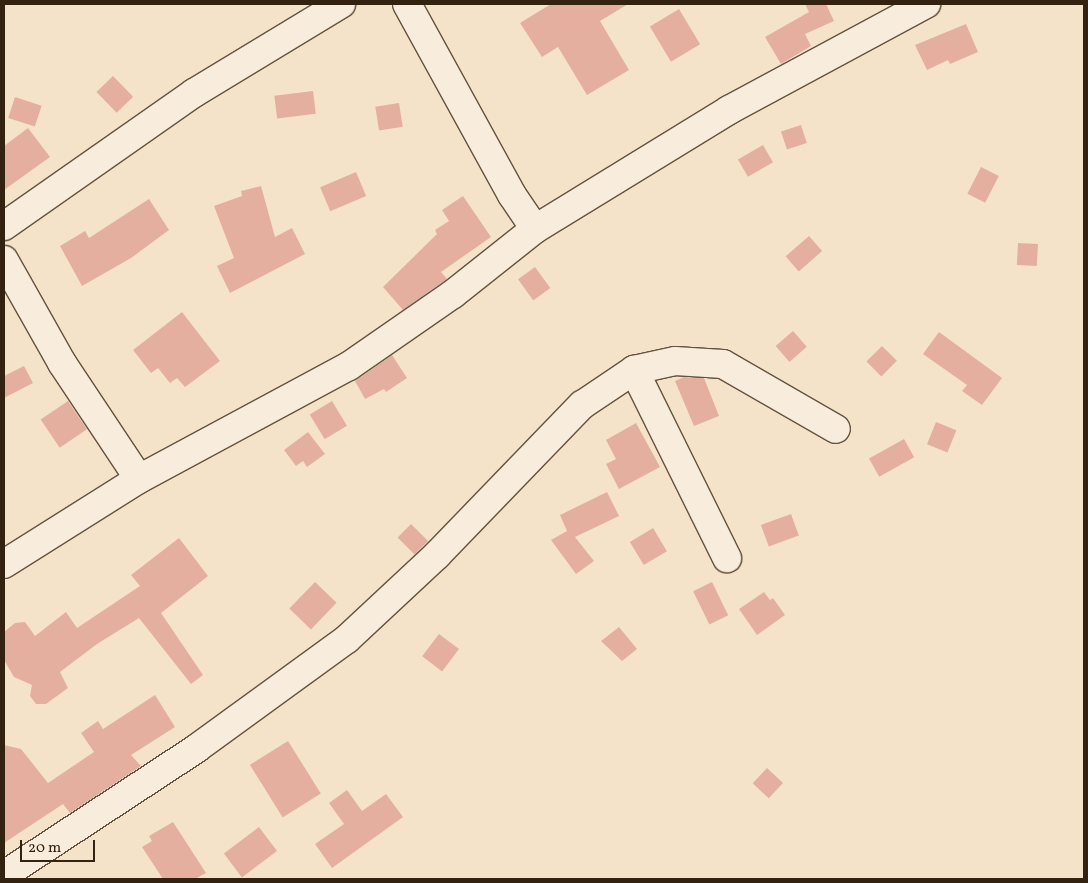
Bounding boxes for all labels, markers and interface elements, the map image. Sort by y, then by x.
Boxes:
scale bar [22,830,98,862]
text: 20 m [28,838,61,859]

